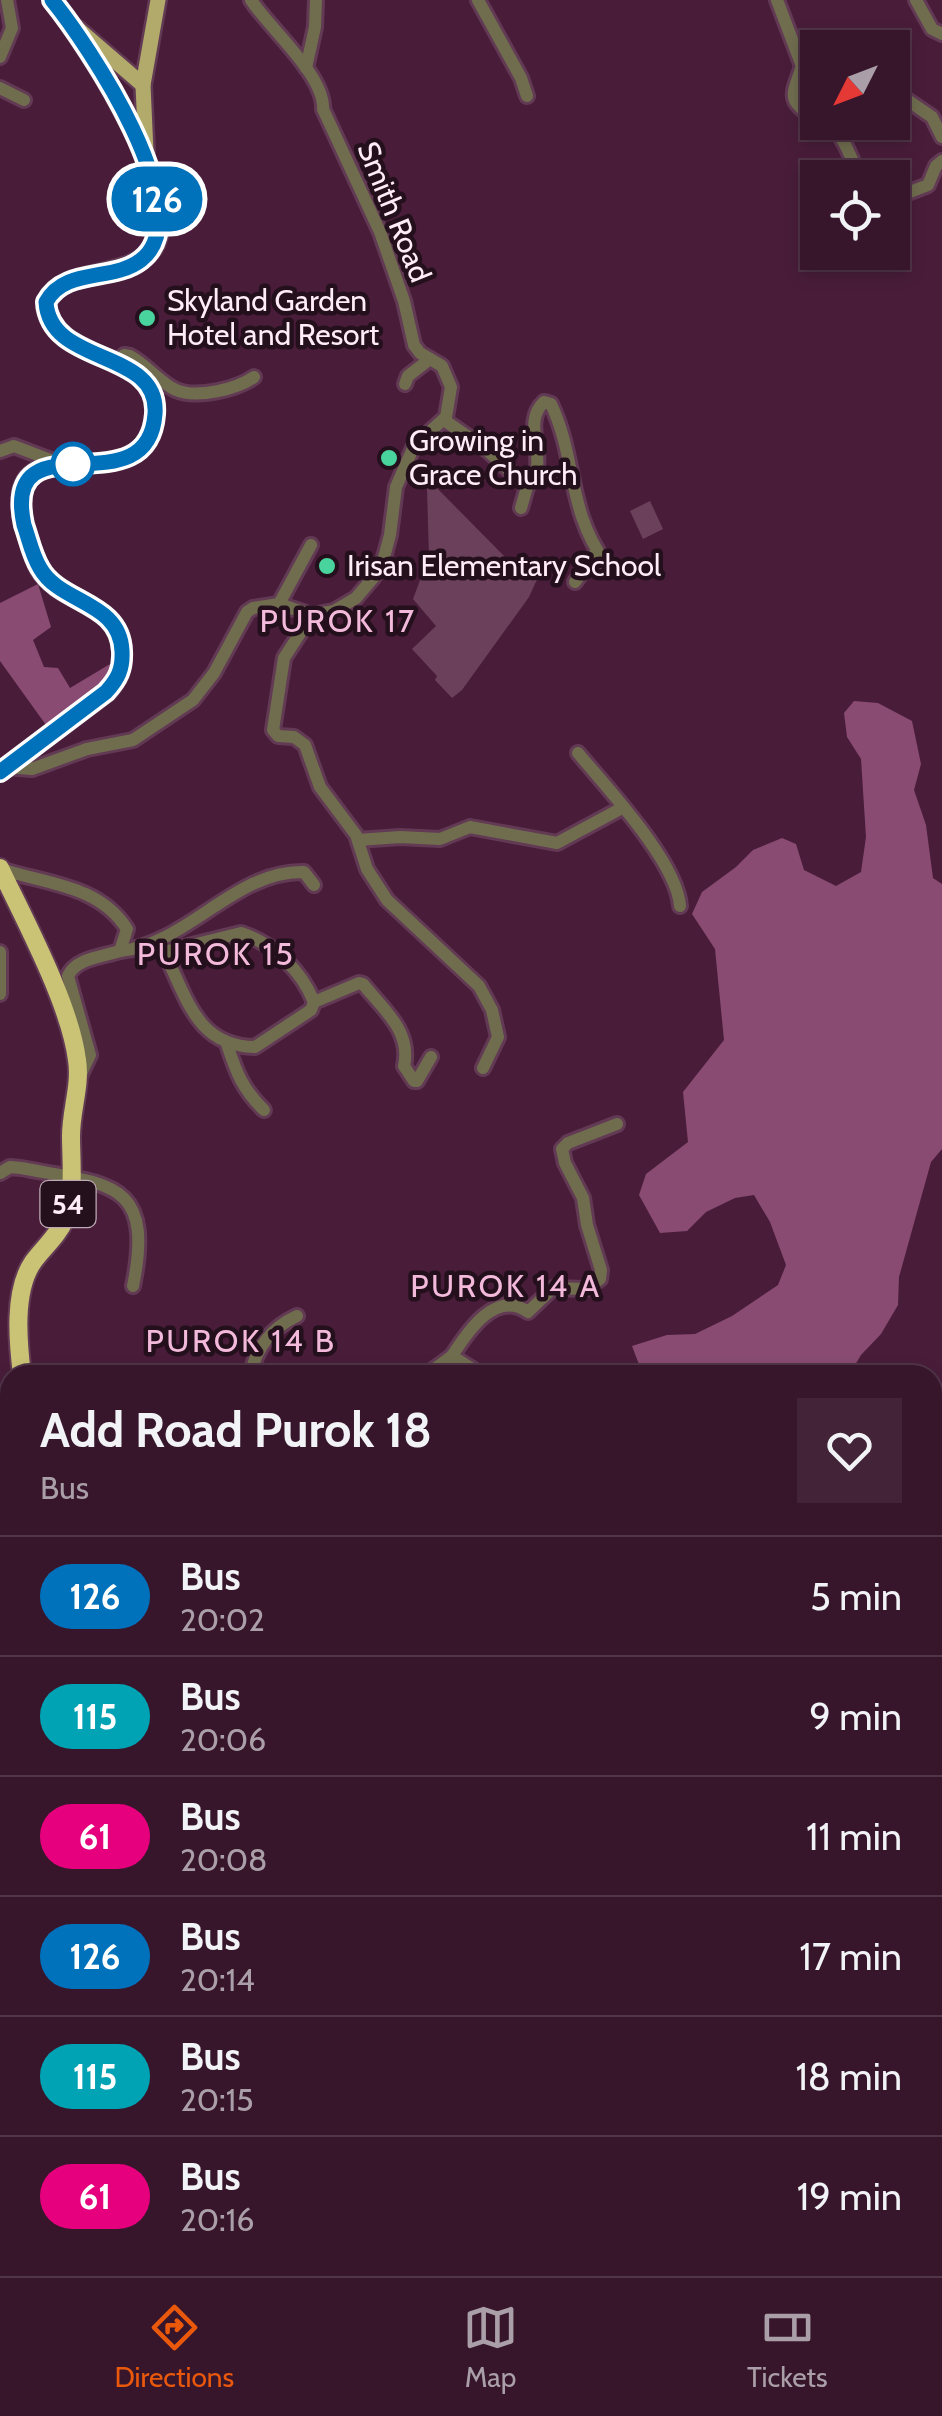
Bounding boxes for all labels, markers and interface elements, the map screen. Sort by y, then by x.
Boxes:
north arrow [800,30,910,140]
map controls [800,30,910,270]
street label: Smith Road [350,136,439,287]
button: locate [800,160,910,270]
line badge: 126 [100,166,214,232]
text: 126 [131,178,183,221]
place label: Skyland Garden Hotel and Resort [167,282,379,353]
marker: Skyland Garden Hotel and Resort [136,307,158,329]
place label: Growing in Grace Church [409,422,578,493]
unlabelled marker [52,443,94,485]
marker: Growing in Grace Church [378,447,400,469]
place label: Irisan Elementary School [347,547,661,584]
marker: Irisan Elementary School [316,555,338,577]
district label: PUROK 17 [259,601,417,640]
district label: PUROK 15 [137,934,295,973]
road number: 54 [40,1181,96,1227]
district label: PUROK 14 A [410,1266,602,1305]
district label: PUROK 14 B [146,1321,336,1360]
button: heart [797,1398,902,1503]
text: Add Road Purok 18 [40,1401,432,1459]
text: Bus [40,1468,89,1507]
text: Bus [180,1553,241,1600]
text: 5 min [810,1573,902,1620]
text: 126 [69,1575,121,1618]
text: 20:02 [180,1600,265,1639]
text: Bus [180,1673,241,1720]
text: 9 min [809,1693,902,1740]
text: 115 [73,1695,117,1738]
text: 20:06 [180,1720,266,1759]
text: Bus [180,1793,241,1840]
text: 11 min [806,1813,902,1860]
text: 61 [79,1815,111,1858]
text: 20:08 [180,1840,268,1879]
text: Bus [180,1913,241,1960]
text: 17 min [799,1933,902,1980]
text: 126 [69,1935,121,1978]
text: 20:14 [180,1960,255,1999]
text: Bus [180,2033,241,2080]
text: 18 min [795,2053,902,2100]
text: 115 [73,2055,117,2098]
text: 20:15 [180,2080,254,2119]
text: Bus [180,2153,241,2200]
text: 19 min [797,2173,902,2220]
text: 61 [79,2175,111,2218]
text: 20:16 [180,2200,254,2239]
tab: Directions [114,2300,234,2394]
tab: Map [463,2300,518,2394]
tab: Tickets [747,2300,828,2394]

